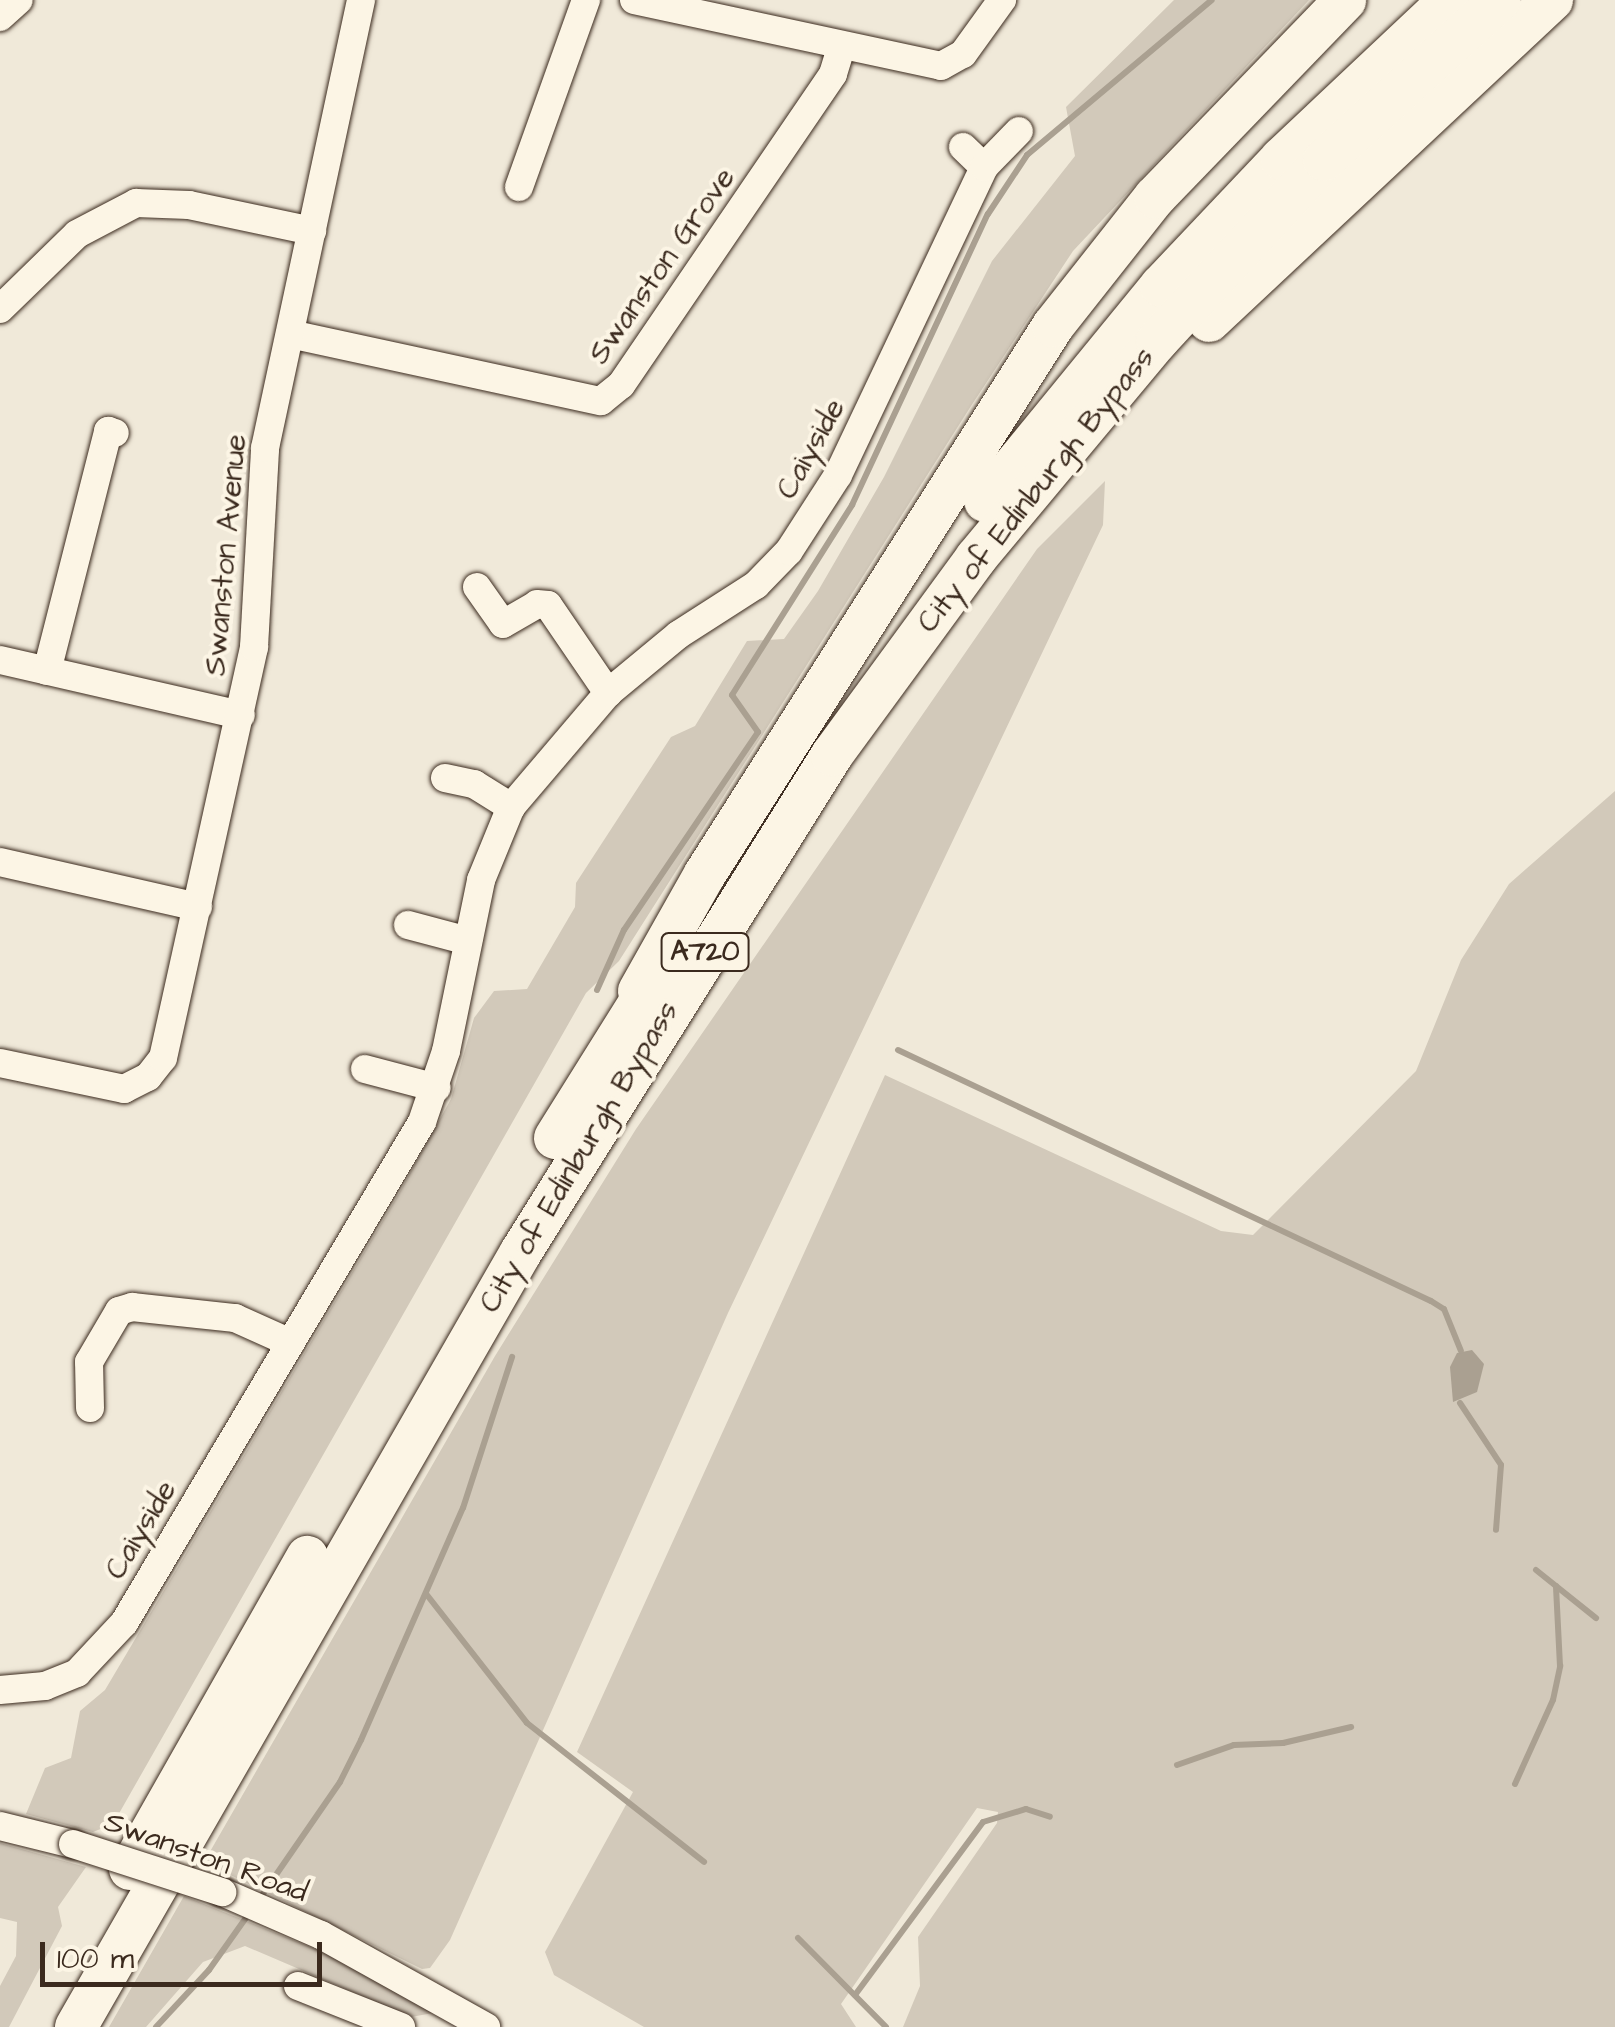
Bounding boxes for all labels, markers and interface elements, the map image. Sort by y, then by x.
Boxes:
street label: Swanston Grove [581,161,743,371]
street label: City of Edinburgh Bypass [910,340,1162,640]
street label: Caiyside [769,393,853,505]
street label: Swanston Avenue [198,433,254,677]
road number: A720 [660,929,750,975]
street label: City of Edinburgh Bypass [472,995,686,1319]
street label: Caiyside [98,1474,184,1586]
street label: Swanston Road [99,1804,313,1910]
scale bar [45,1922,328,1984]
text: 100 m [57,1938,134,1980]

